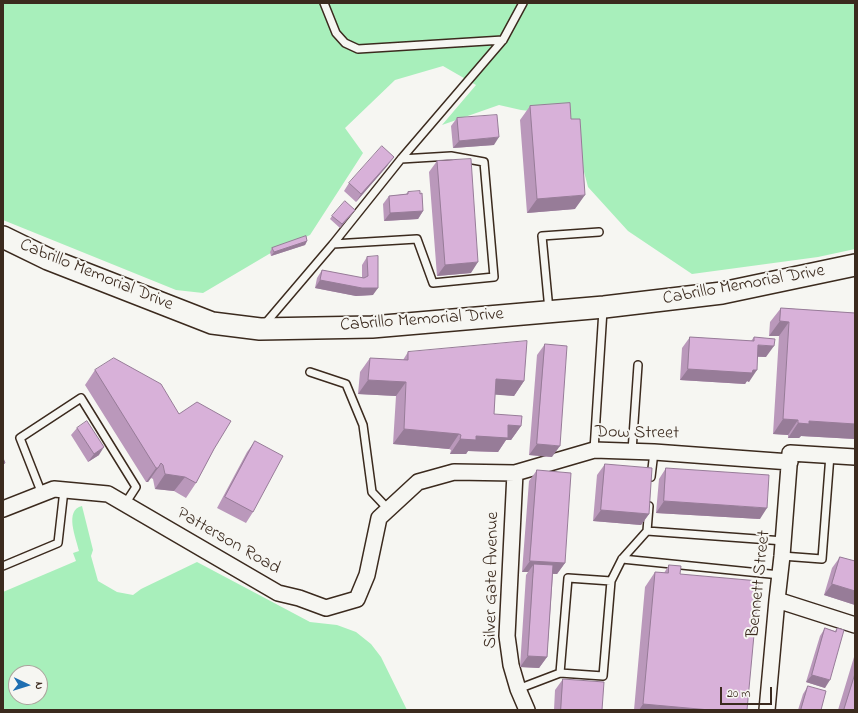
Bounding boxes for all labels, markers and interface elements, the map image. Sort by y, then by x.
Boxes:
street label: Cabrillo Memorial Drive [16,235,176,317]
street label: Cabrillo Memorial Drive [661,261,827,311]
street label: Cabrillo Memorial Drive [340,305,504,337]
street label: Dow Street [595,422,679,446]
street label: Patterson Road [172,504,284,580]
street label: Silver Gate Avenue [481,511,505,649]
street label: Bennett Street [744,529,776,639]
north arrow [8,665,48,705]
scale bar [722,679,774,705]
text: N [31,681,47,690]
text: 20 m [727,685,750,703]

